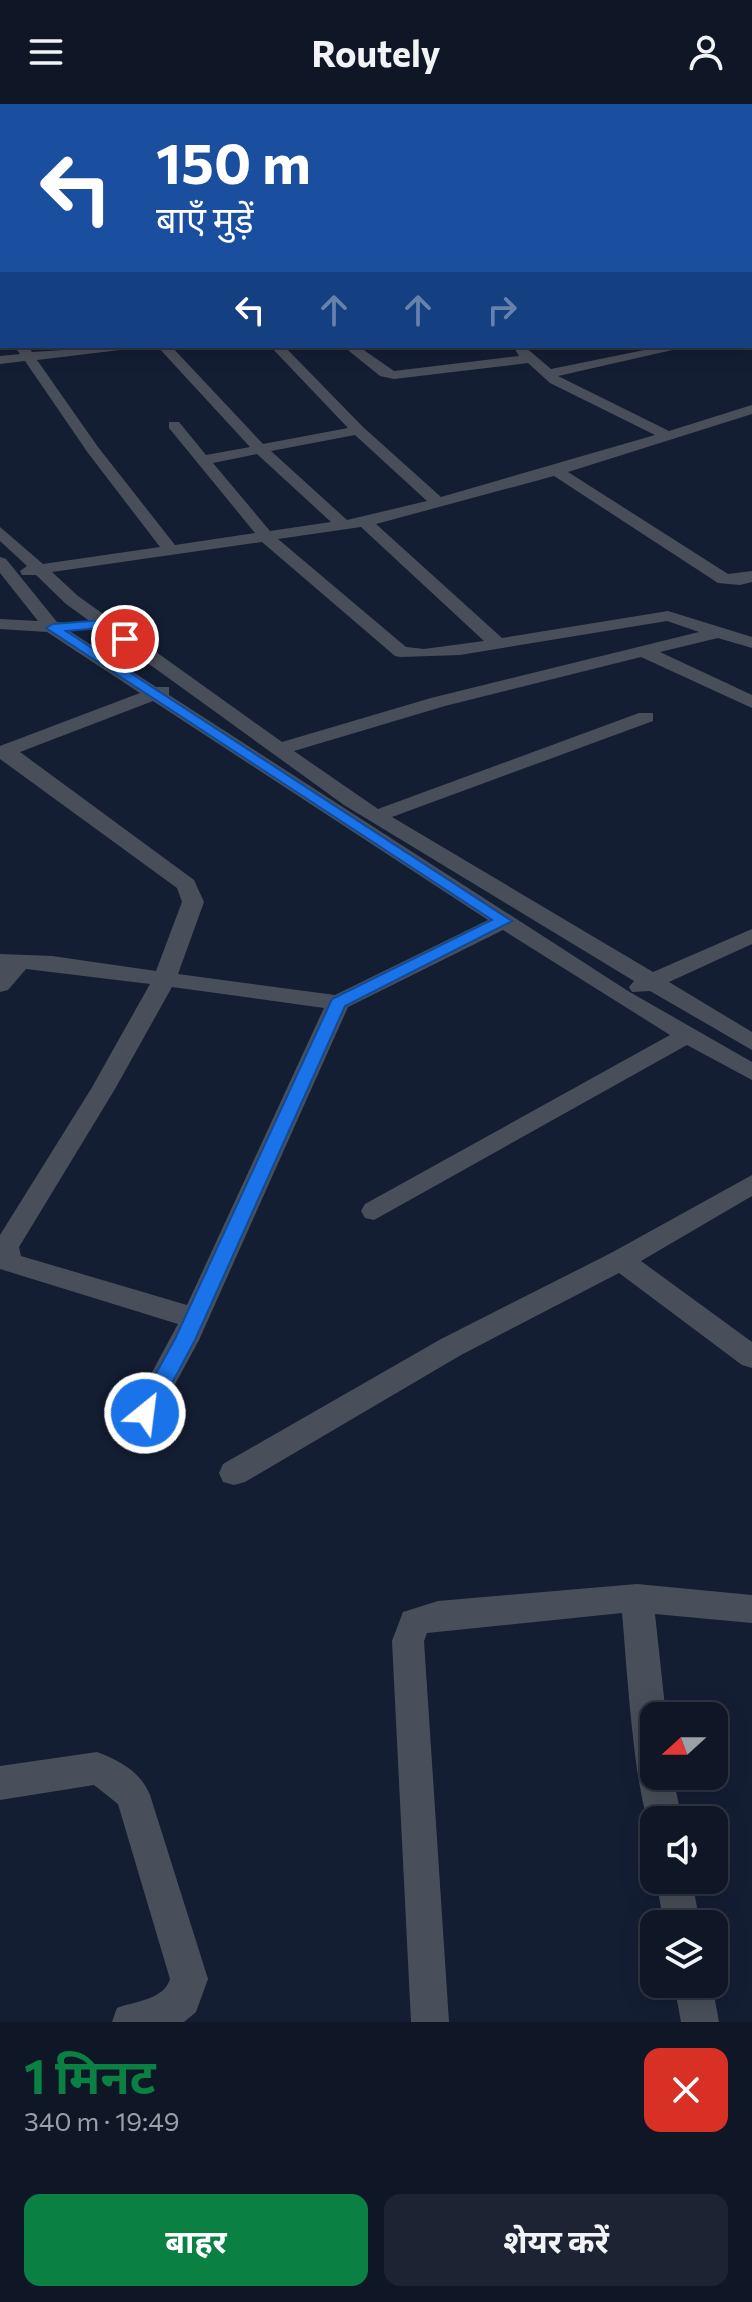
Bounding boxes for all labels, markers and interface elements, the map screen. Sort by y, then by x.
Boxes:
icon: menu [24,30,68,74]
text: Routely [311,30,441,74]
icon: person [684,30,728,74]
text: 150 m [156,127,311,196]
icon: left [24,136,128,240]
text: बाएँ मुड़ें [156,196,253,240]
icon: left [228,288,272,332]
icon: ahead [312,288,356,332]
icon: ahead [396,288,440,332]
icon: right [480,288,524,332]
pin [91,605,159,673]
icon: arrive [103,617,147,661]
position arrow [103,1371,187,1455]
north arrow [640,1702,728,1790]
map controls [640,1702,728,1998]
button: sound [640,1806,728,1894]
button: layers [640,1910,728,1998]
text: 1 मिनट [24,2045,156,2104]
button: close [644,2048,728,2132]
text: 340 m · 19:49 [24,2105,180,2136]
button: बाहर [24,2194,368,2286]
button: शेयर करें [384,2194,728,2286]

